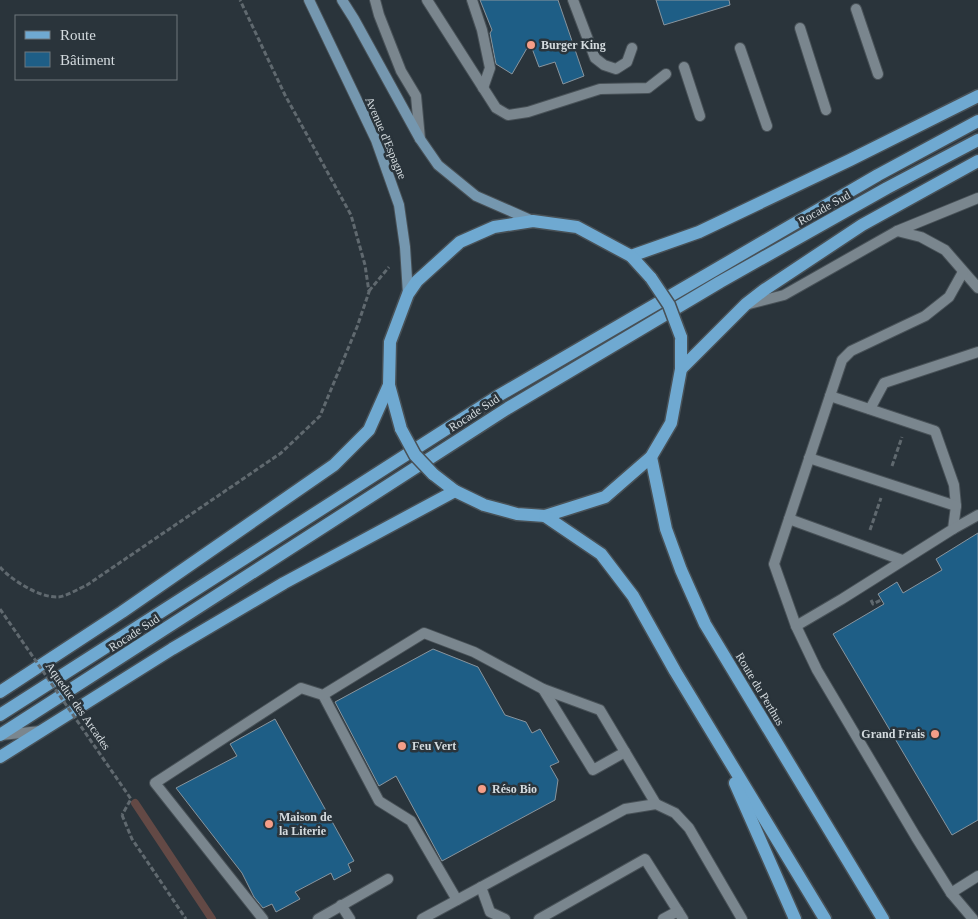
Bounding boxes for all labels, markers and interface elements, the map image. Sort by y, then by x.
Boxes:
legend [15,15,178,80]
text: Route [60,27,96,43]
place label: Burger King [541,38,606,52]
marker: Burger King [525,39,537,51]
text: Bâtiment [60,52,116,68]
street label: Avenue d'Espagne [362,95,410,181]
street label: Rocade Sud [795,188,853,228]
street label: Rocade Sud [446,391,502,435]
street label: Rocade Sud [106,611,162,655]
street label: Route du Perthus [733,650,787,728]
street label: Aqueduc des Arcades [42,659,114,753]
place label: Grand Frais [861,727,925,741]
marker: Grand Frais [929,728,941,740]
place label: Feu Vert [412,739,456,753]
marker: Feu Vert [396,740,408,752]
place label: Réso Bio [492,782,537,796]
marker: Réso Bio [476,783,488,795]
place label: Maison de la Literie [279,810,333,838]
marker: Maison de la Literie [263,818,275,830]

